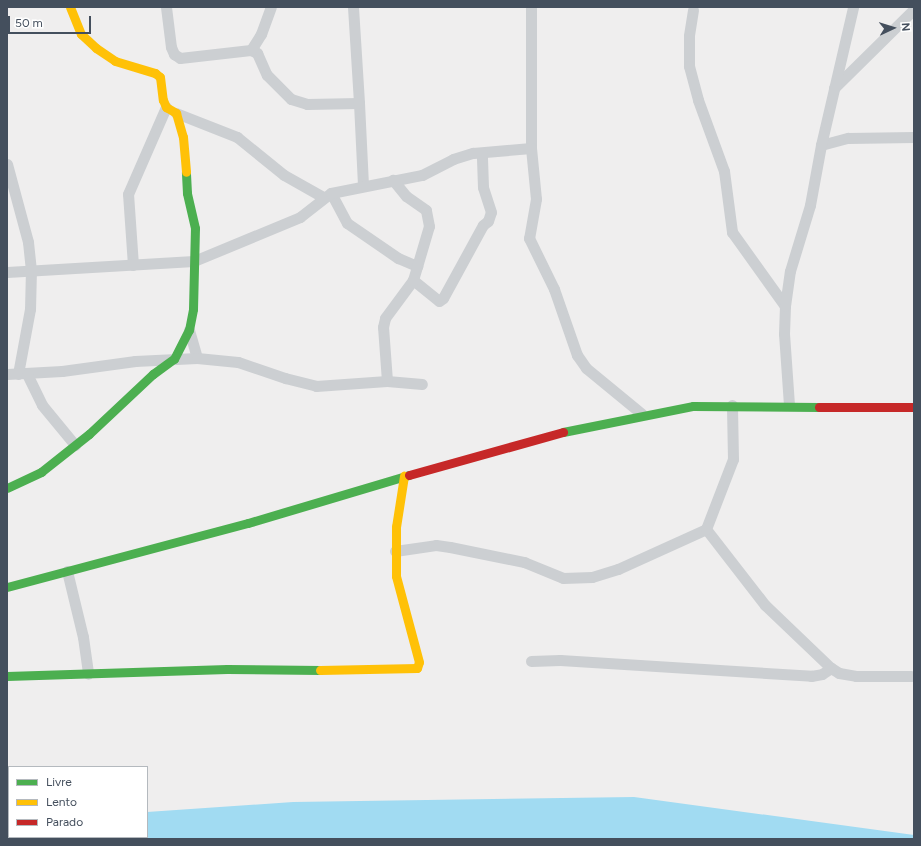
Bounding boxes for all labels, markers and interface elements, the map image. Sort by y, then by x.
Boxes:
scale bar [10,8,93,34]
north arrow [873,8,913,48]
text: 50 m [15,16,43,30]
text: N [899,22,912,32]
legend [8,766,148,838]
text: Livre [46,775,72,789]
text: Lento [46,795,77,809]
text: Parado [46,815,83,829]

